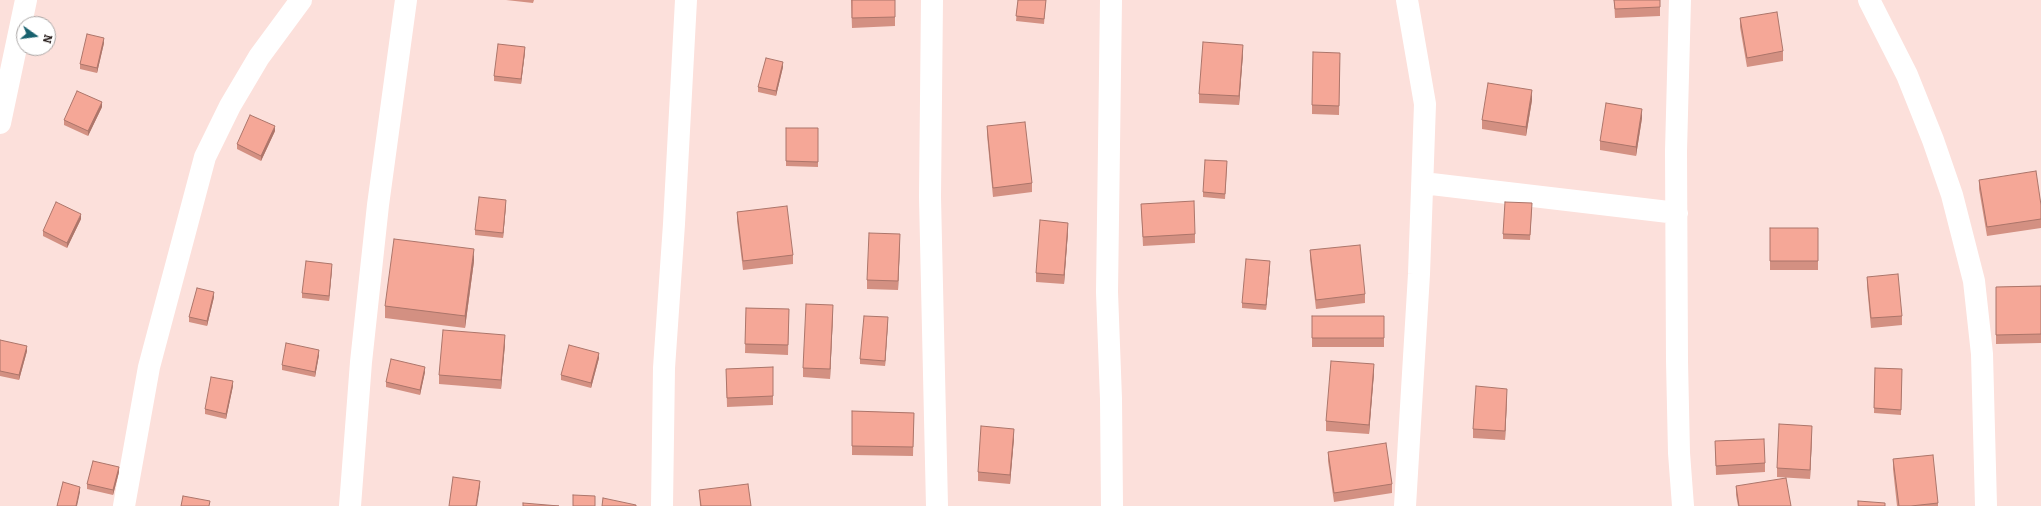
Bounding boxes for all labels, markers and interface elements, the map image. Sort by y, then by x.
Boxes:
north arrow [16,16,56,56]
text: N [40,33,54,44]

